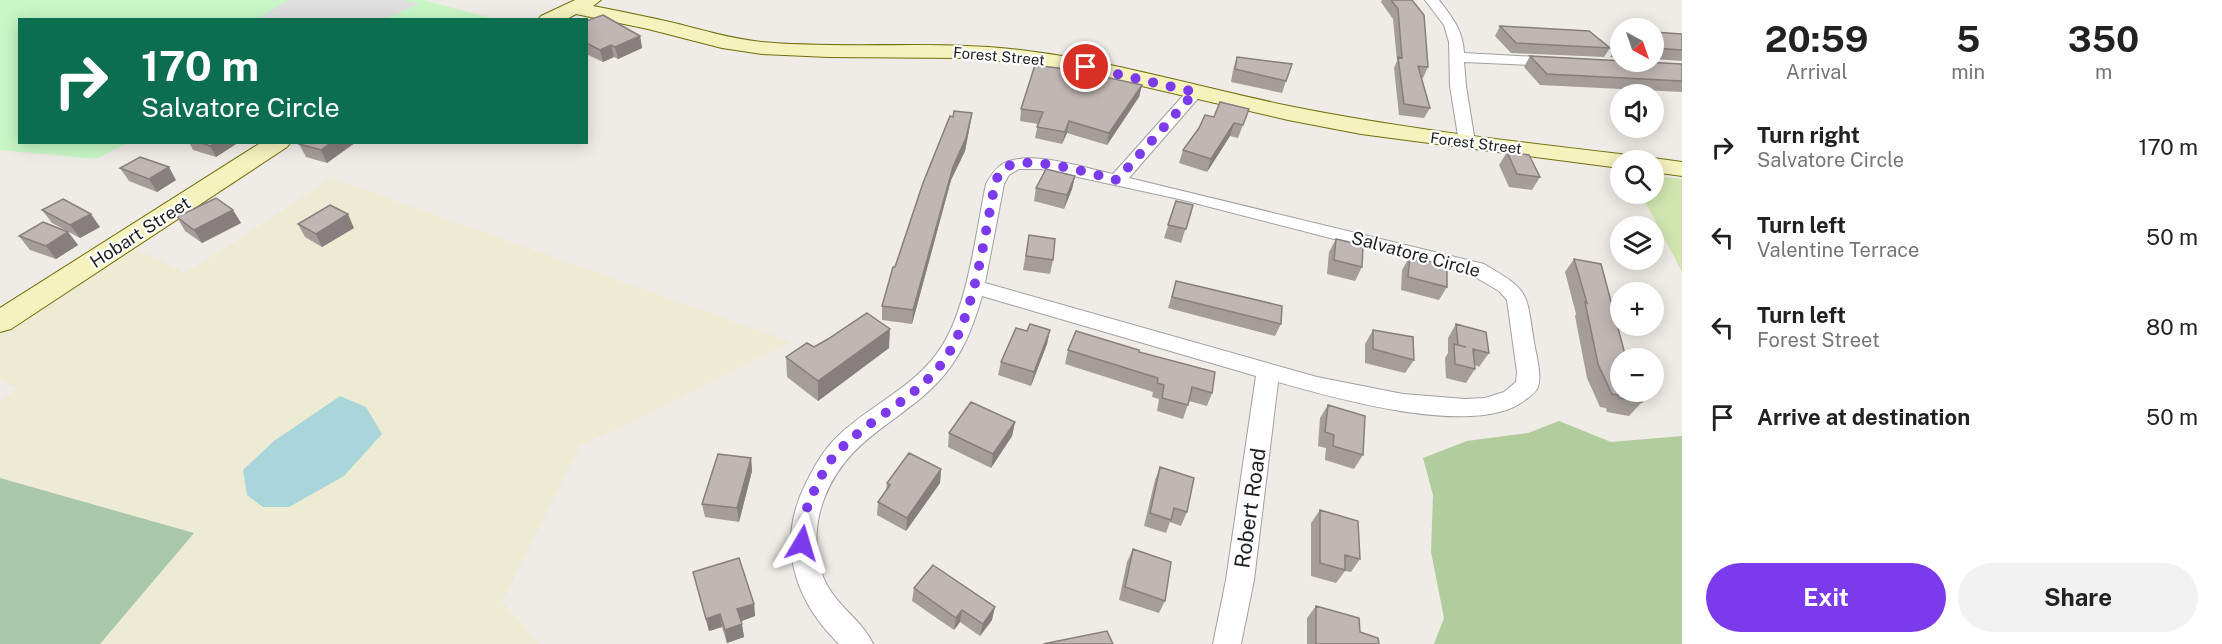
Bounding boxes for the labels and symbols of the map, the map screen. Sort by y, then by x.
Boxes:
north arrow [1610,18,1664,72]
pin [1060,41,1111,92]
street label: Forest Street [952,44,1046,68]
street label: Forest Street [1429,129,1523,157]
street label: Hobart Street [86,192,194,272]
street label: Salvatore Circle [1349,227,1483,281]
street label: Robert Road [1229,446,1271,570]
position arrow [770,511,834,575]

